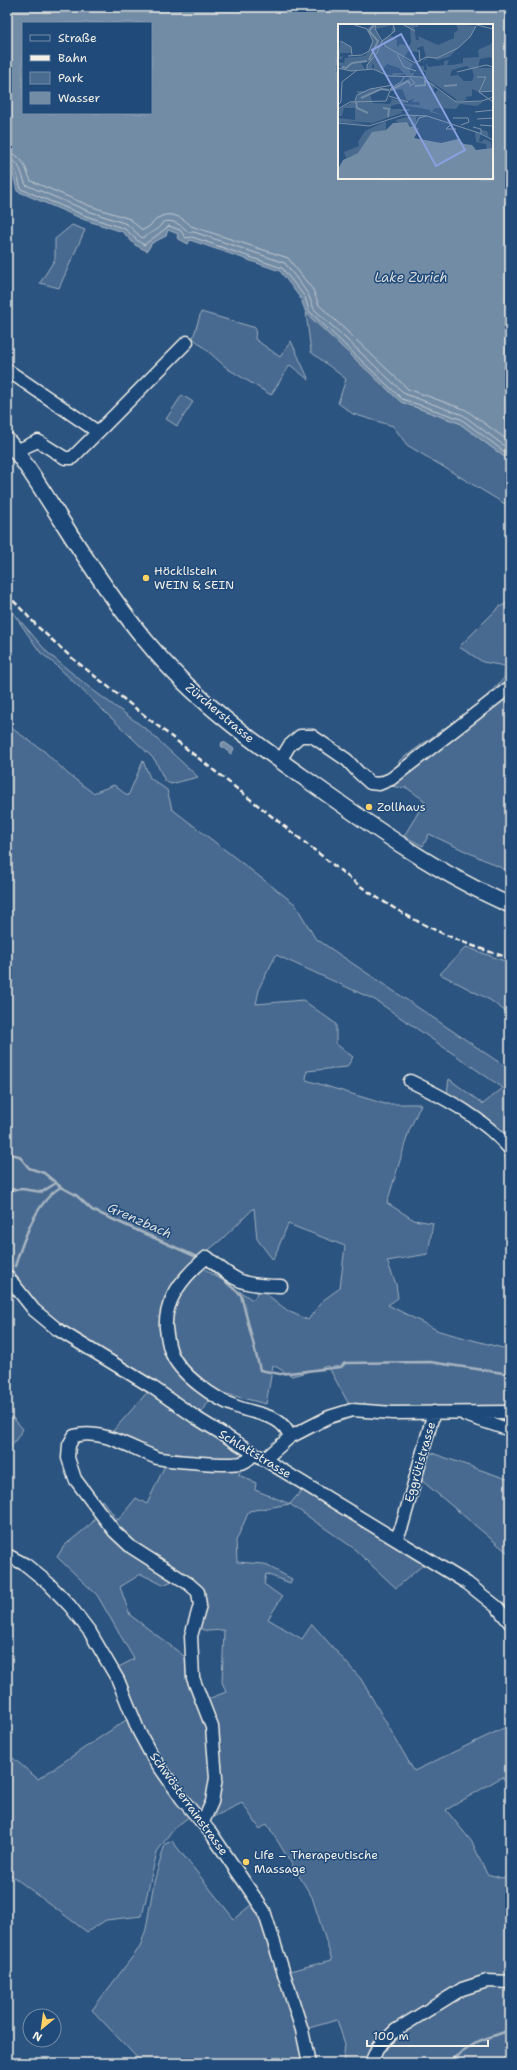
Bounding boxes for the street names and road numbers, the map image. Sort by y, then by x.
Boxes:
street label: Zürcherstrasse [182,680,258,747]
street label: Eggrütistrasse [401,1420,439,1504]
street label: Schlattstrasse [216,1426,295,1482]
street label: Schwösterrainstrasse [146,1749,232,1859]

